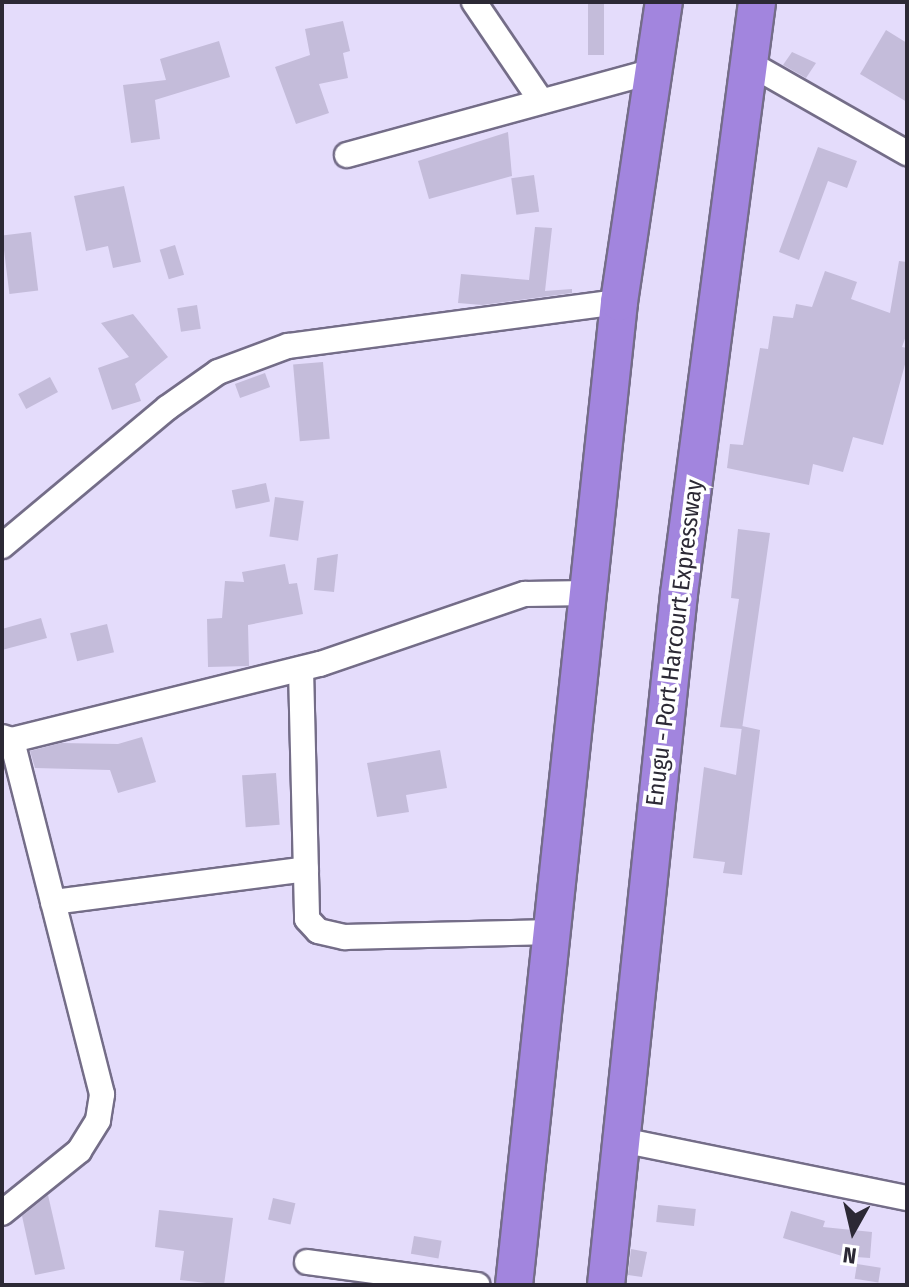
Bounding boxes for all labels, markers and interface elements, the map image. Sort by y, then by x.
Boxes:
street label: Enugu - Port Harcourt Expressway [641,478,709,808]
north arrow [813,1191,893,1271]
text: N [841,1241,858,1270]

